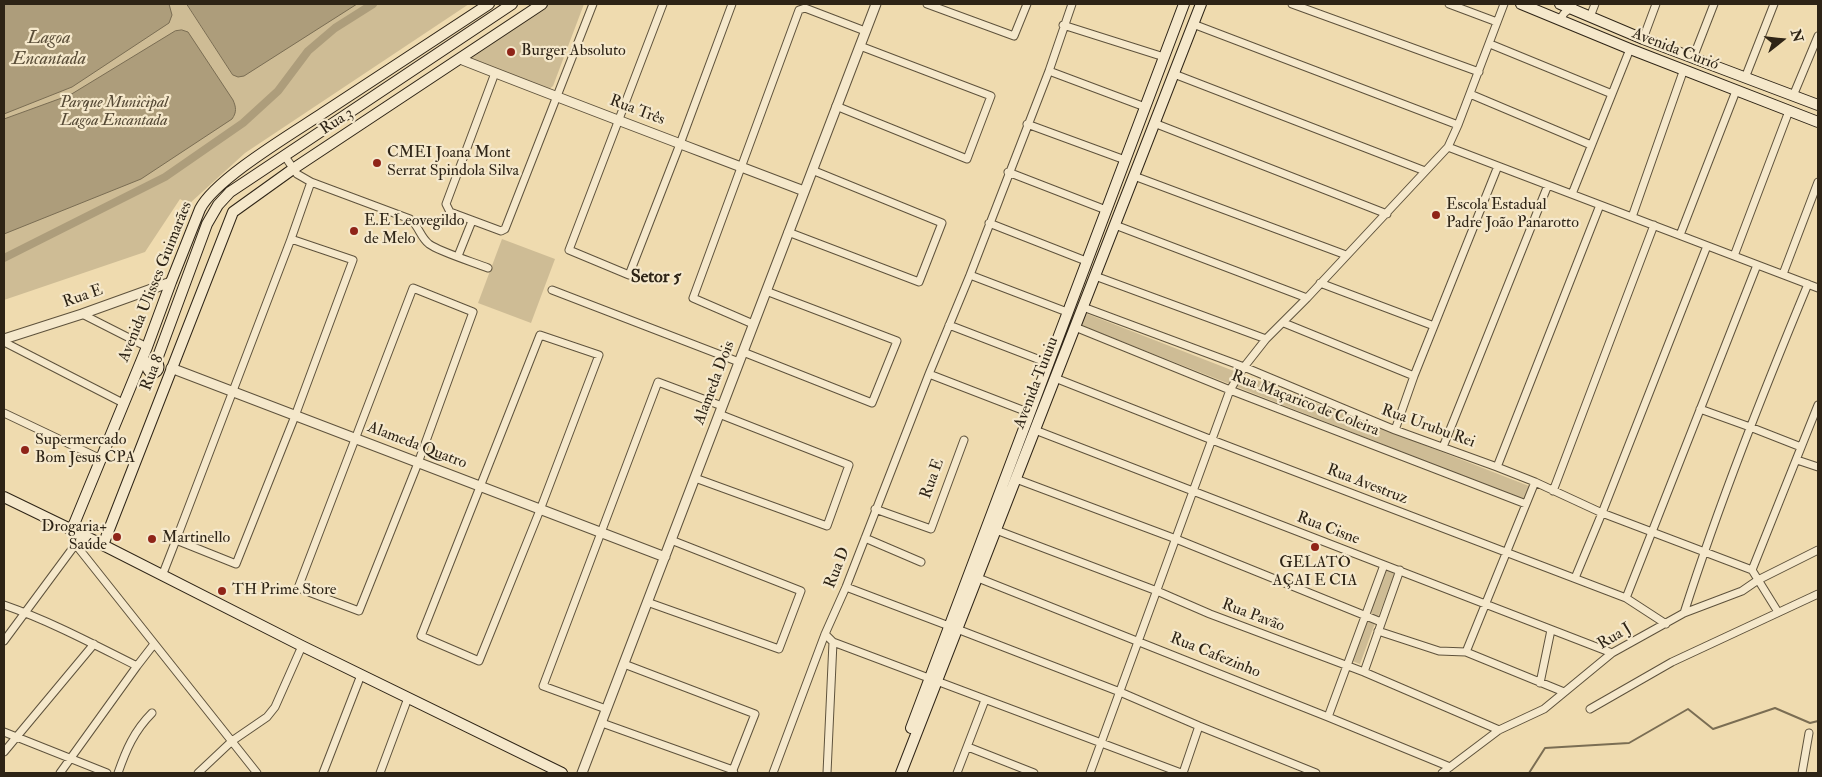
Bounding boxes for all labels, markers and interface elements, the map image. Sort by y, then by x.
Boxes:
north arrow [1757,15,1807,65]
street label: Avenida Curió [1629,25,1721,75]
text: N [1787,27,1807,44]
water label: Lagoa Encantada [12,28,86,70]
place label: Burger Absoluto [521,42,626,62]
marker: Burger Absoluto [505,46,517,58]
street label: Rua Três [607,92,667,130]
park label: Parque Municipal Lagoa Encantada [60,94,168,132]
street label: Rua 3 [317,104,357,140]
place label: CMEI Joana Mont Serrat Spindola Silva [387,144,519,182]
marker: CMEI Joana Mont Serrat Spindola Silva [371,157,383,169]
place label: Escola Estadual Padre João Panarotto [1446,196,1579,234]
street label: Avenida Ulisses Guimarães [115,199,197,365]
marker: Escola Estadual Padre João Panarotto [1430,209,1442,221]
place label: E.E Leovegildo de Melo [364,212,465,250]
marker: E.E Leovegildo de Melo [348,225,360,237]
district label: Setor 5 [631,267,681,289]
street label: Rua E [60,281,106,313]
street label: Avenida Tuiuiu [1011,334,1063,432]
street label: Alameda Dois [690,338,740,428]
street label: Rua 8 [137,352,169,394]
street label: Rua Maçarico de Coleira [1228,367,1382,441]
street label: Rua Urubu Rei [1378,401,1478,453]
street label: Alameda Quatro [365,418,469,474]
place label: Supermercado Bom Jesus CPA [35,431,135,469]
marker: Supermercado Bom Jesus CPA [19,444,31,456]
street label: Rua E [917,456,949,502]
street label: Rua Avestruz [1324,461,1410,509]
street label: Rua Cisne [1294,508,1362,550]
place label: Drogaria+ Saúde [41,518,107,556]
place label: Martinello [162,529,230,549]
marker: Drogaria+ Saúde [111,531,123,543]
marker: Martinello [146,533,158,545]
marker: GELATO AÇAI E CIA [1309,541,1321,553]
street label: Rua D [821,545,855,591]
place label: GELATO AÇAI E CIA [1273,554,1357,592]
place label: TH Prime Store [232,581,337,601]
marker: TH Prime Store [216,585,228,597]
street label: Rua Pavão [1219,595,1287,637]
street label: Rua J [1595,619,1635,655]
street label: Rua Cafezinho [1167,629,1263,683]

